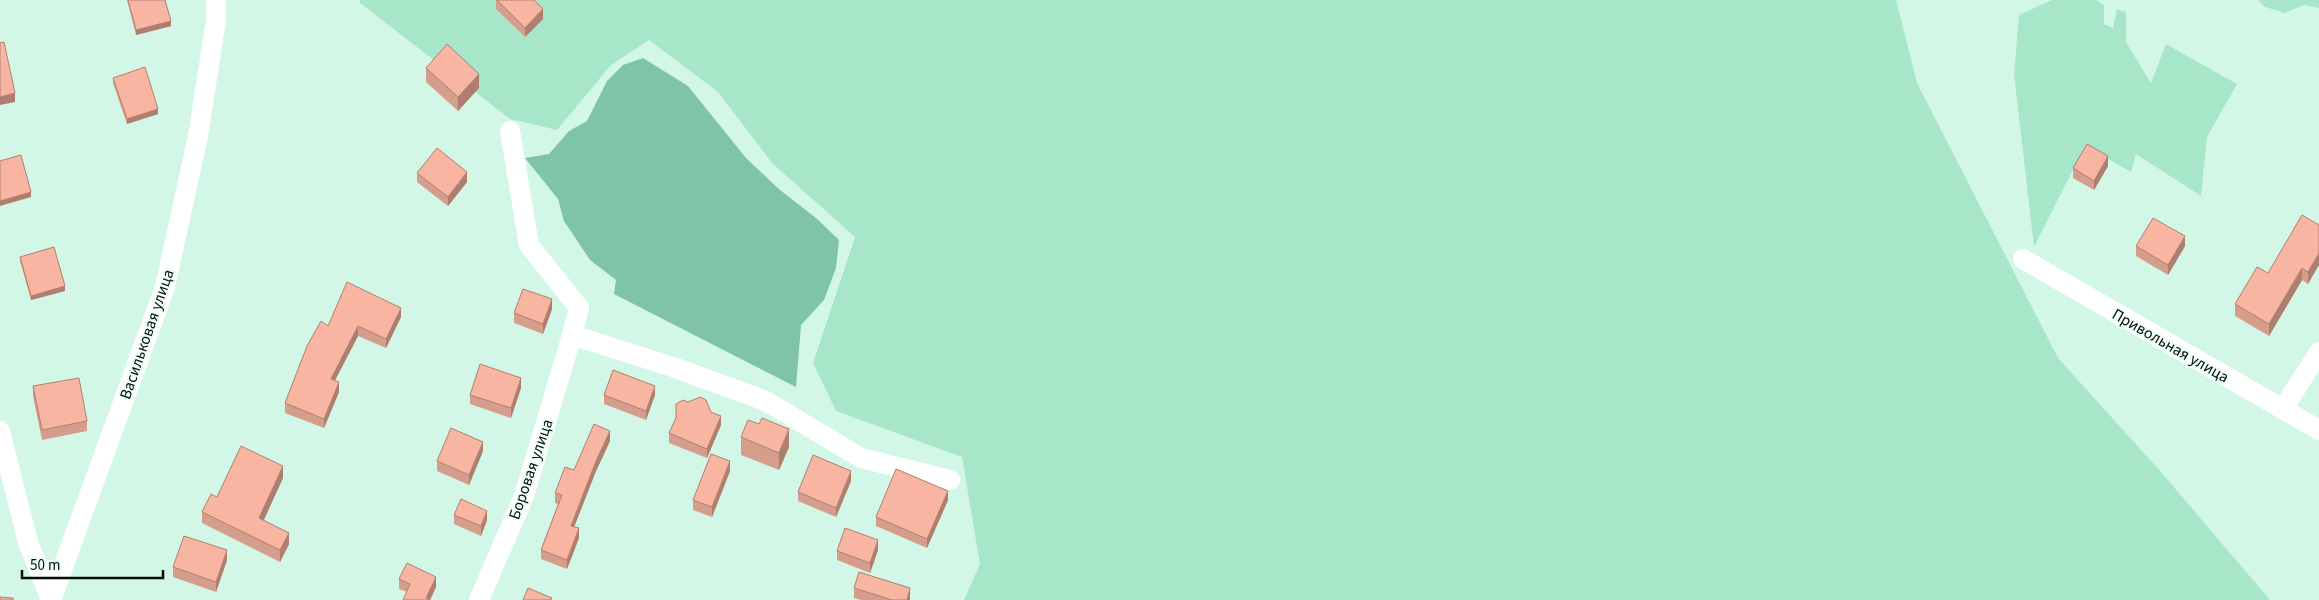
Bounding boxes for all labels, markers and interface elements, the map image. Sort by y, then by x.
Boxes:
street label: Васильковая улица [114,266,179,402]
street label: Привольная улица [2108,303,2233,388]
street label: Боровая улица [503,416,558,523]
scale bar [22,548,164,580]
text: 50 m [30,555,60,576]

